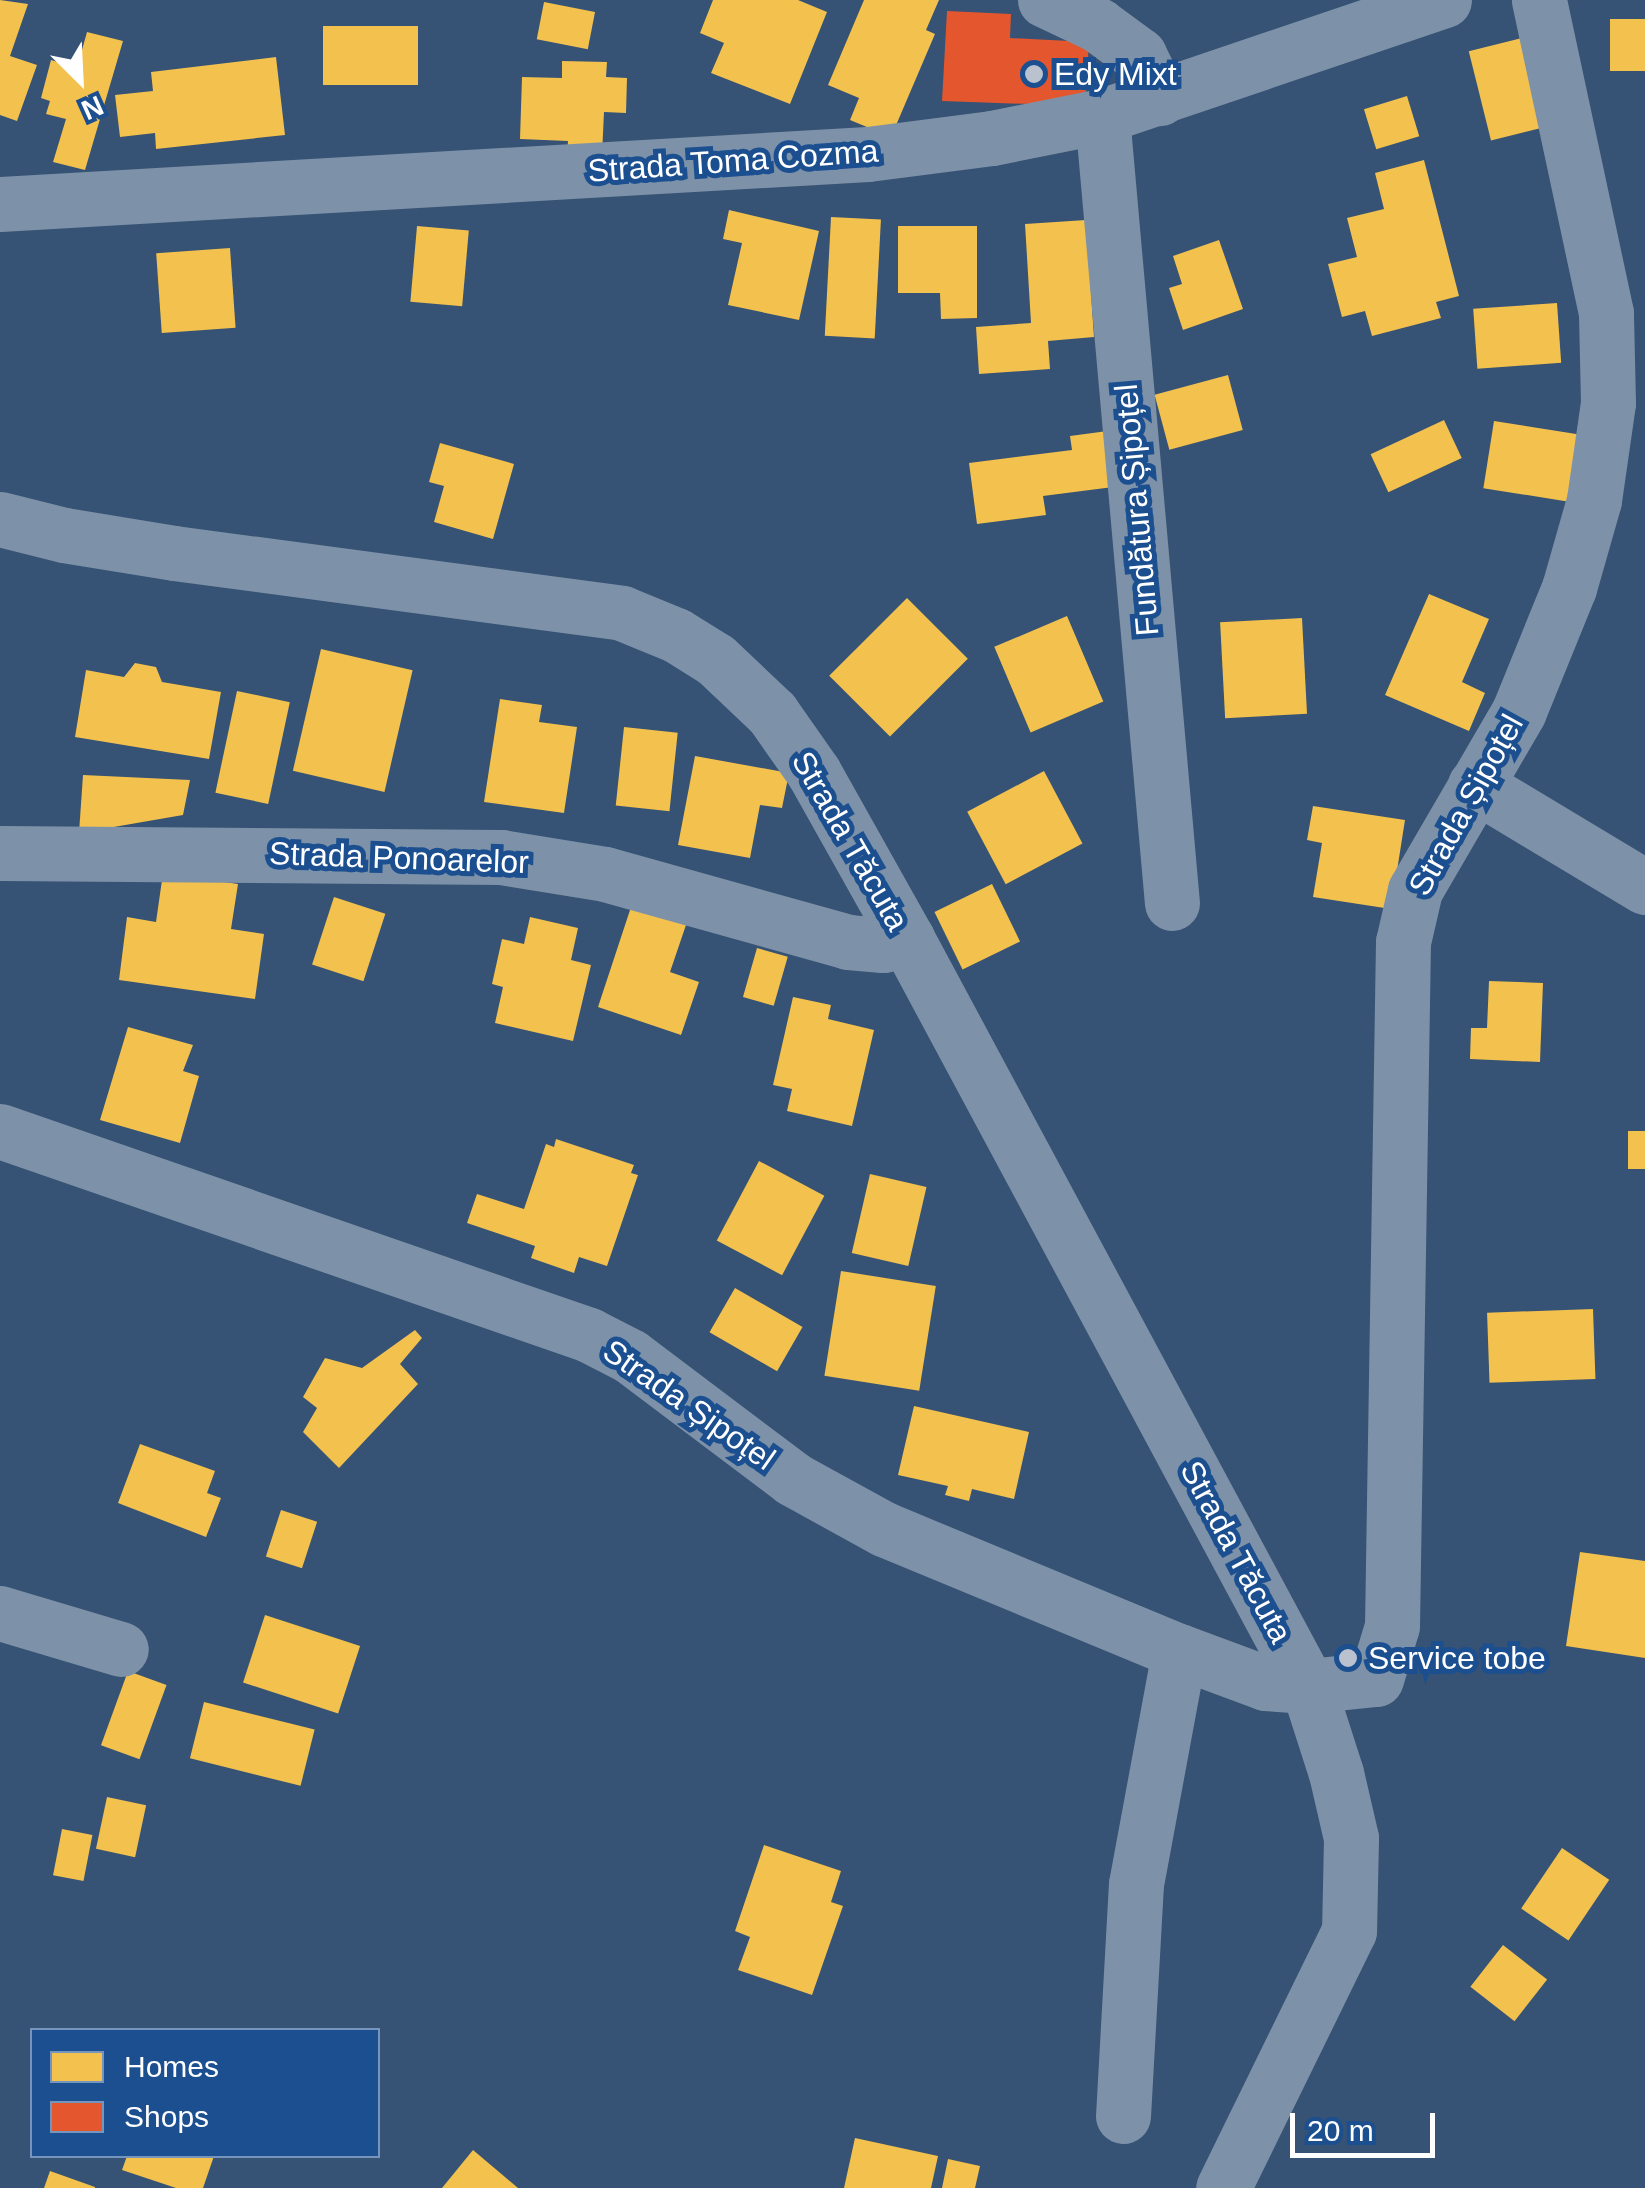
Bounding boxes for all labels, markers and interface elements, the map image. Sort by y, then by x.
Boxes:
north arrow [30,30,130,130]
place label: Edy Mixt [1054,55,1177,93]
marker: Edy Mixt [1023,63,1045,85]
text: N [77,90,108,126]
street label: Strada Toma Cozma [586,132,880,190]
street label: Fundătura Șipoțel [1107,383,1167,637]
street label: Strada Șipoțel [1400,708,1532,902]
street label: Strada Tăcuta [783,744,917,938]
street label: Strada Ponoarelor [269,834,529,882]
street label: Strada Șipoțel [596,1332,782,1478]
street label: Strada Tăcuta [1172,1454,1300,1650]
place label: Service tobe [1368,1639,1546,1677]
marker: Service tobe [1337,1647,1359,1669]
legend [30,2028,380,2158]
text: Homes [124,2050,219,2083]
scale bar [1295,2093,1440,2155]
text: Shops [124,2100,209,2133]
text: 20 m [1307,2114,1374,2147]

